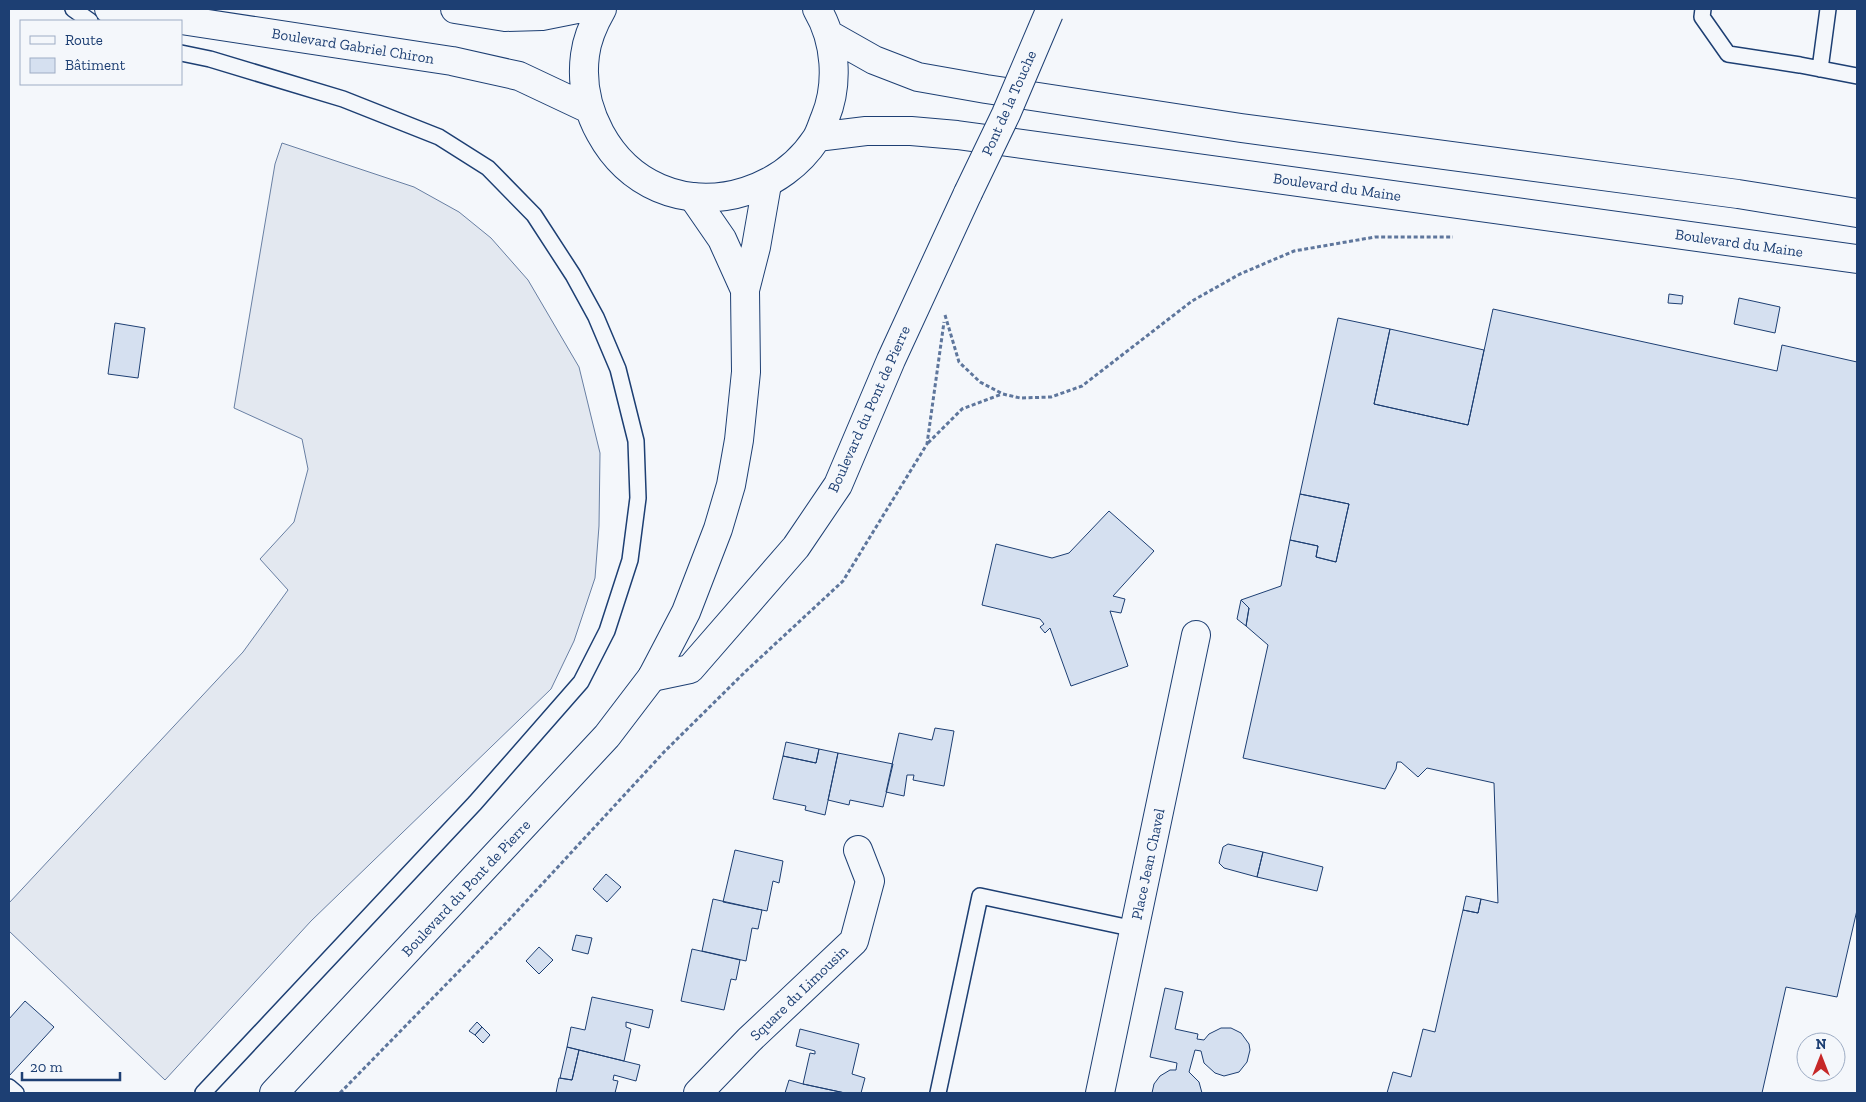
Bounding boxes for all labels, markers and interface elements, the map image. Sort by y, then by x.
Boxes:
legend [20,20,182,85]
street label: Boulevard Gabriel Chiron [270,24,436,68]
text: Route [65,31,103,49]
street label: Pont de la Touche [978,48,1040,158]
text: Bâtiment [65,56,126,74]
street label: Boulevard du Maine [1272,169,1402,205]
street label: Boulevard du Maine [1674,225,1804,261]
street label: Boulevard du Pont de Pierre [824,323,914,495]
street label: Place Jean Chavel [1127,807,1169,921]
street label: Boulevard du Pont de Pierre [398,816,534,960]
street label: Square du Limousin [746,941,852,1044]
north arrow [1796,1032,1846,1082]
text: N [1816,1036,1827,1053]
scale bar [22,1050,120,1082]
text: 20 m [30,1058,63,1076]

